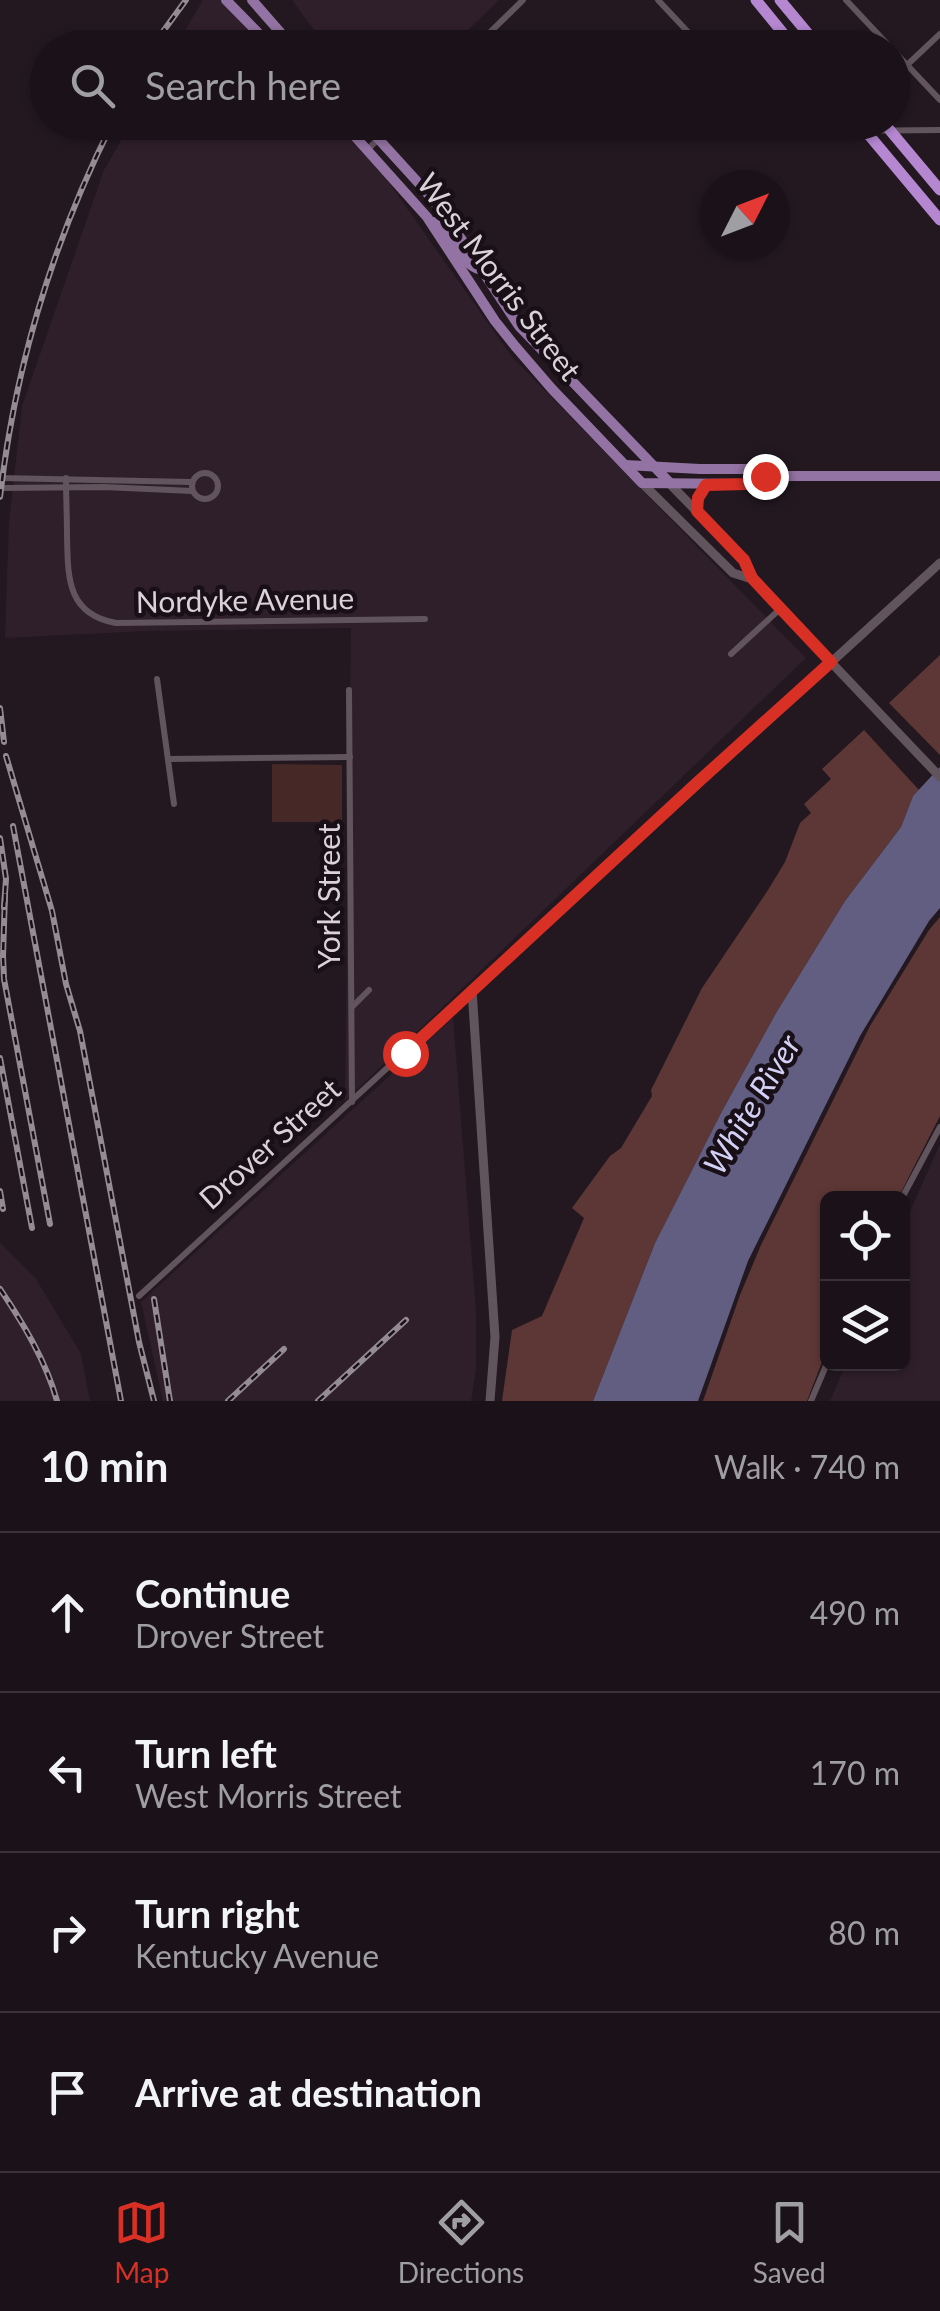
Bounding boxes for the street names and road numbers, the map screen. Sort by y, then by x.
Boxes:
street label: West Morris Street [410,165,590,387]
street label: Nordyke Avenue [136,579,354,619]
street label: York Street [310,823,346,969]
street label: Drover Street [191,1070,347,1216]

